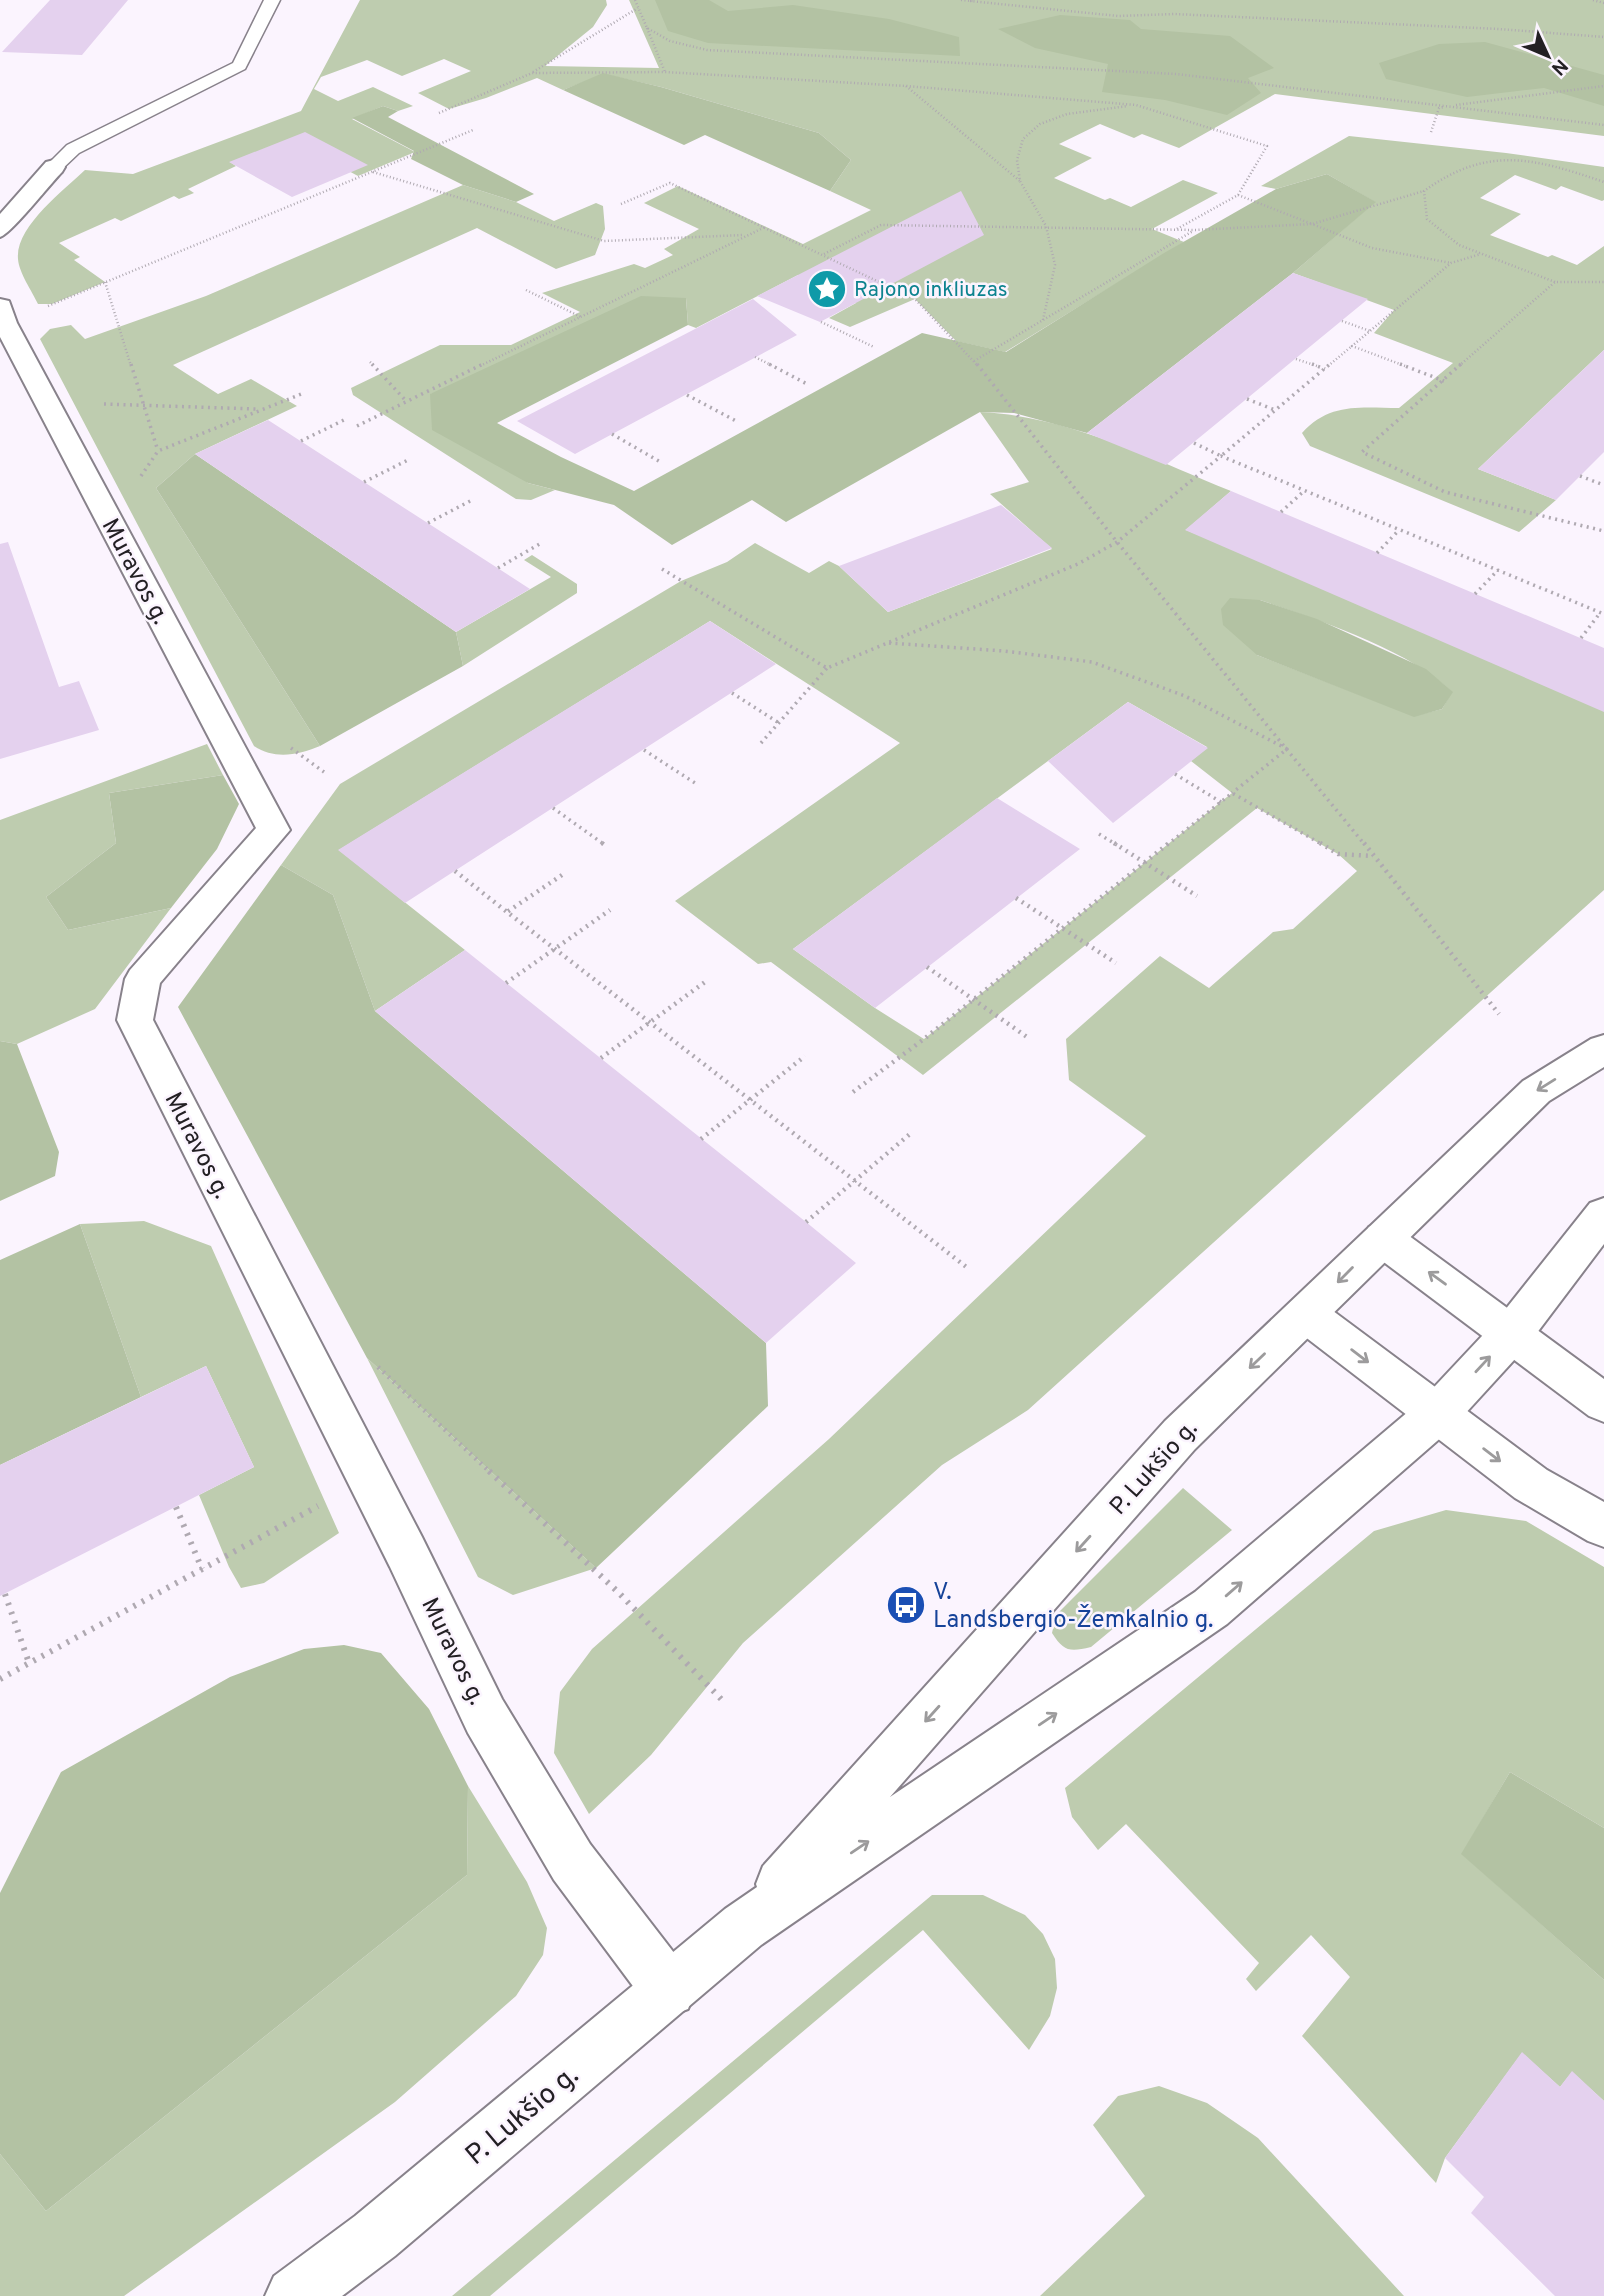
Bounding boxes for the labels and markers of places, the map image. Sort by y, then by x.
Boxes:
place icon: Rajono inkliuzas [806,268,848,310]
place label: Rajono inkliuzas [854,277,1008,304]
place label: V. Landsbergio-Žemkalnio g. [933,1578,1214,1636]
bus stop icon: V. Landsbergio-Žemkalnio g. [885,1584,927,1626]

